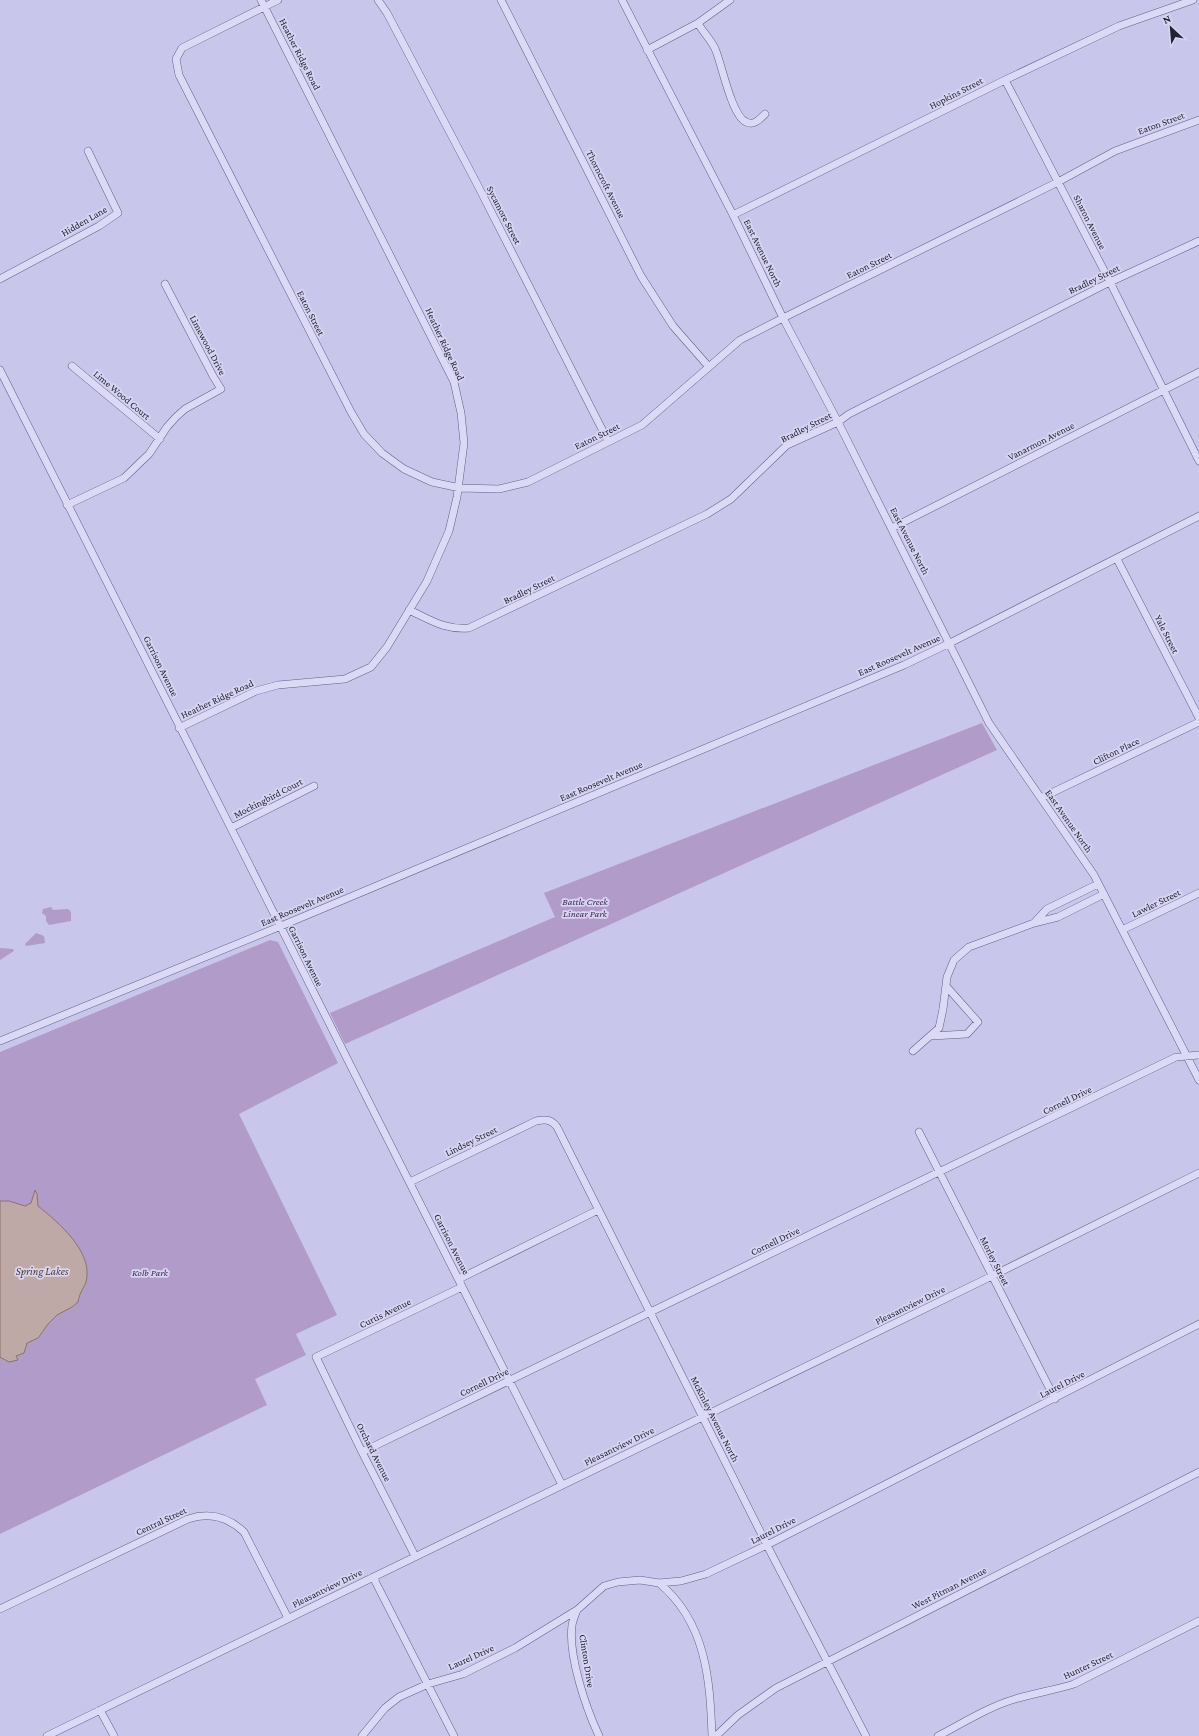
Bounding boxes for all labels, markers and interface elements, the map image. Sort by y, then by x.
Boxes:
north arrow [1151,8,1191,48]
text: N [1161,12,1173,26]
street label: Heather Ridge Road [277,16,323,92]
street label: Hopkins Street [927,74,985,111]
street label: Eaton Street [1136,109,1187,137]
street label: Thorncroft Avenue [584,148,628,220]
street label: Sycamore Street [485,184,524,247]
street label: Sharon Avenue [1072,193,1109,252]
street label: Hidden Lane [59,203,109,238]
street label: East Avenue North [742,217,784,289]
street label: Eaton Street [845,249,894,281]
street label: Bradley Street [1067,262,1122,296]
street label: Eaton Street [295,289,327,338]
street label: Heather Ridge Road [423,306,467,383]
street label: Limewood Drive [188,313,229,377]
street label: Lime Wood Court [91,368,153,422]
street label: Bradley Street [779,409,834,445]
street label: Vanarmon Avenue [1006,419,1077,463]
street label: Eaton Street [573,420,622,452]
street label: East Avenue North [888,505,932,577]
street label: Bradley Street [502,572,557,606]
street label: Yale Street [1153,613,1182,656]
street label: East Roosevelt Avenue [856,632,942,678]
street label: Garrison Avenue [142,634,181,699]
street label: Heather Ridge Road [179,677,256,721]
street label: Clifton Place [1091,735,1142,767]
street label: East Roosevelt Avenue [558,758,645,803]
street label: Mockingbird Court [232,775,305,820]
street label: East Avenue North [1043,787,1095,855]
street label: East Roosevelt Avenue [259,883,346,928]
street label: Lawler Street [1130,886,1183,920]
park label: Battle Creek Linear Park [562,896,608,919]
street label: Garrison Avenue [287,924,326,989]
street label: Cornell Drive [1041,1083,1094,1117]
street label: Lindsey Street [443,1123,499,1158]
street label: Garrison Avenue [432,1212,472,1277]
street label: Cornell Drive [749,1224,802,1258]
street label: Morley Street [978,1235,1012,1288]
water label: Spring Lakes [16,1265,69,1278]
park label: Kolb Park [132,1267,169,1278]
street label: Pleasantview Drive [873,1283,947,1327]
street label: Curtis Avenue [357,1296,413,1330]
street label: Cornell Drive [458,1365,511,1399]
street label: Laurel Drive [1038,1368,1087,1400]
street label: McKinley Avenue North [689,1374,742,1464]
street label: Orchard Avenue [355,1421,394,1484]
street label: Pleasantview Drive [582,1424,656,1468]
street label: Central Street [134,1504,189,1538]
street label: Laurel Drive [749,1514,798,1546]
street label: West Pitman Avenue [910,1564,989,1612]
street label: Pleasantview Drive [290,1566,364,1610]
street label: Clinton Drive [577,1634,597,1689]
street label: Laurel Drive [446,1642,496,1672]
street label: Hunter Street [1061,1648,1115,1681]

